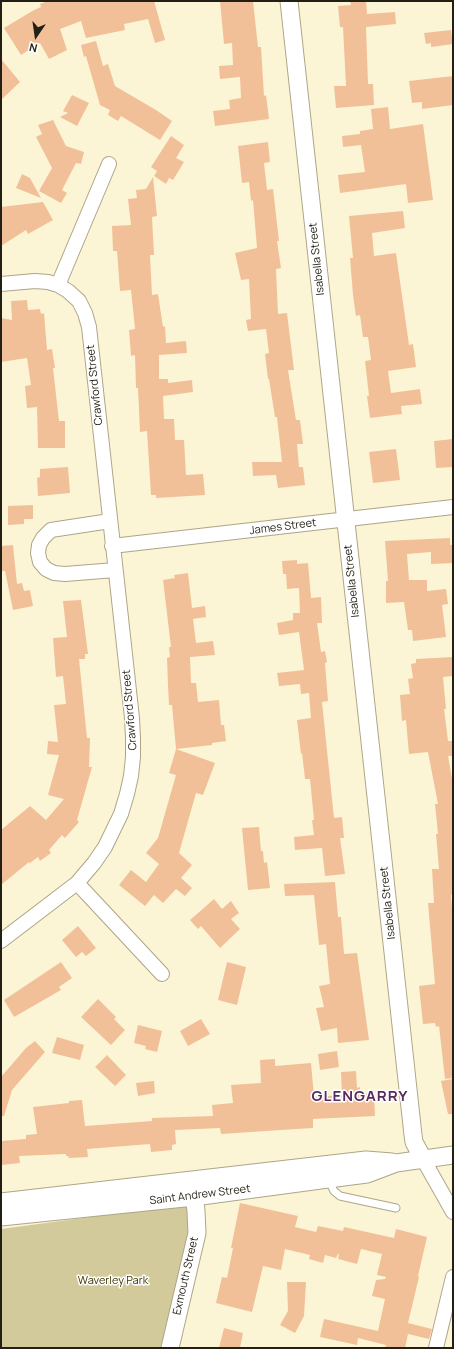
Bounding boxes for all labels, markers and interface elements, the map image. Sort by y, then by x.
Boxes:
north arrow [16,16,56,56]
text: N [28,40,39,56]
street label: Isabella Street [307,222,327,296]
street label: Crawford Street [84,344,106,426]
street label: James Street [249,516,317,538]
street label: Isabella Street [342,544,362,618]
street label: Crawford Street [120,669,140,751]
street label: Isabella Street [378,866,398,940]
district label: GLENGARRY [311,1088,409,1106]
street label: Saint Andrew Street [149,1182,251,1208]
street label: Exmouth Street [171,1236,201,1316]
park label: Waverley Park [78,1274,148,1288]

